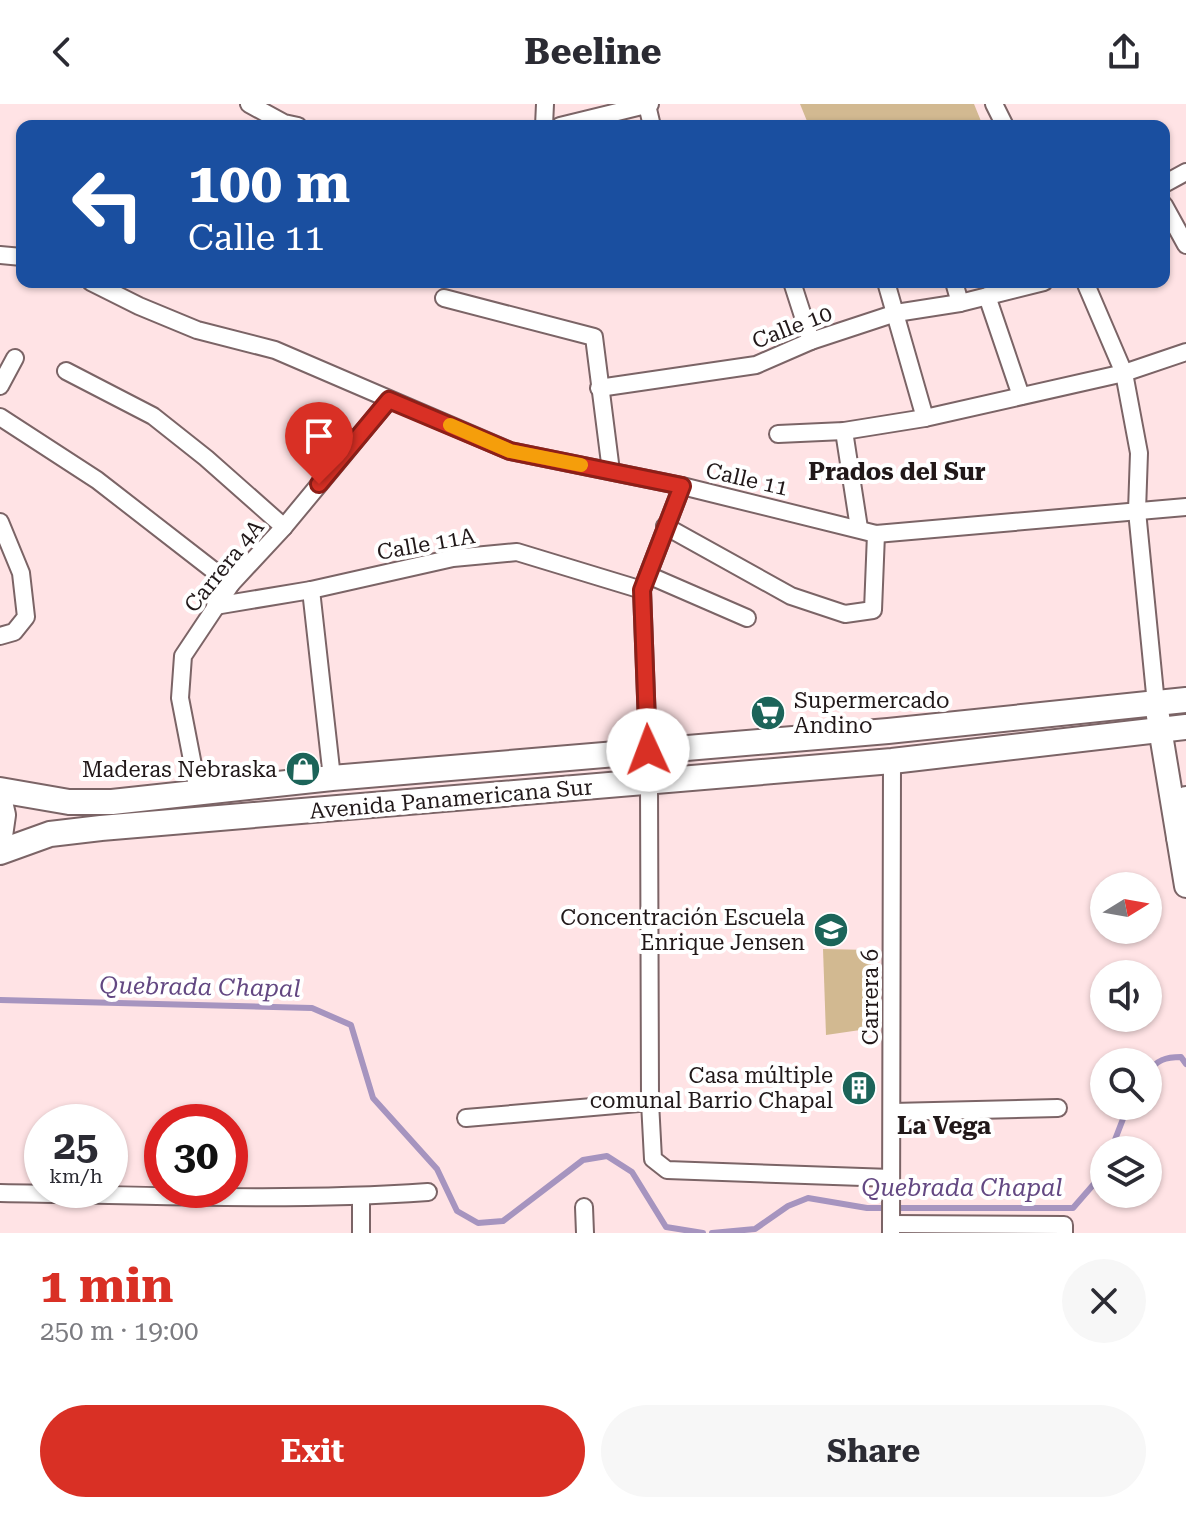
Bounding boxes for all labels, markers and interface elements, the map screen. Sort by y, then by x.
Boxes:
icon: back [40,30,84,74]
icon: share [1102,30,1146,74]
text: Beeline [524,31,662,73]
text: 100 m [188,150,350,216]
icon: left [56,152,160,256]
text: Calle 11 [188,217,325,259]
street label: Calle 10 [748,300,836,354]
pin [285,402,353,484]
icon: arrive [297,414,341,458]
street label: Calle 11 [703,457,791,501]
district label: Prados del Sur [808,458,986,486]
street label: Carrera 4A [179,514,269,617]
street label: Calle 11A [375,523,478,565]
place label: Supermercado Andino [794,688,950,738]
supermarket icon: Supermercado Andino [749,694,787,732]
position arrow [606,708,690,792]
shop icon: Maderas Nebraska [284,750,322,788]
place label: Maderas Nebraska [82,757,277,782]
street label: Avenida Panamericana Sur [308,774,594,824]
north arrow [1090,872,1162,944]
map controls [1090,872,1162,1208]
place label: Concentración Escuela Enrique Jensen [560,905,805,955]
school or university icon: Concentración Escuela Enrique Jensen [812,911,850,949]
street label: Carrera 6 [858,949,883,1045]
button: sound [1090,960,1162,1032]
water label: Quebrada Chapal [99,971,301,1003]
button: search [1090,1048,1162,1120]
place label: Casa múltiple comunal Barrio Chapal [590,1063,833,1113]
building icon: Casa múltiple comunal Barrio Chapal [840,1069,878,1107]
speed limit sign: 30 [144,1104,248,1208]
district label: La Vega [897,1112,991,1140]
text: 25 [54,1122,98,1169]
button: layers [1090,1136,1162,1208]
text: km/h [49,1164,103,1188]
water label: Quebrada Chapal [861,1174,1063,1202]
text: 1 min [40,1258,173,1314]
button: close [1062,1259,1146,1343]
text: 250 m · 19:00 [40,1316,199,1346]
button: Exit [40,1405,585,1497]
button: Share [601,1405,1146,1497]

